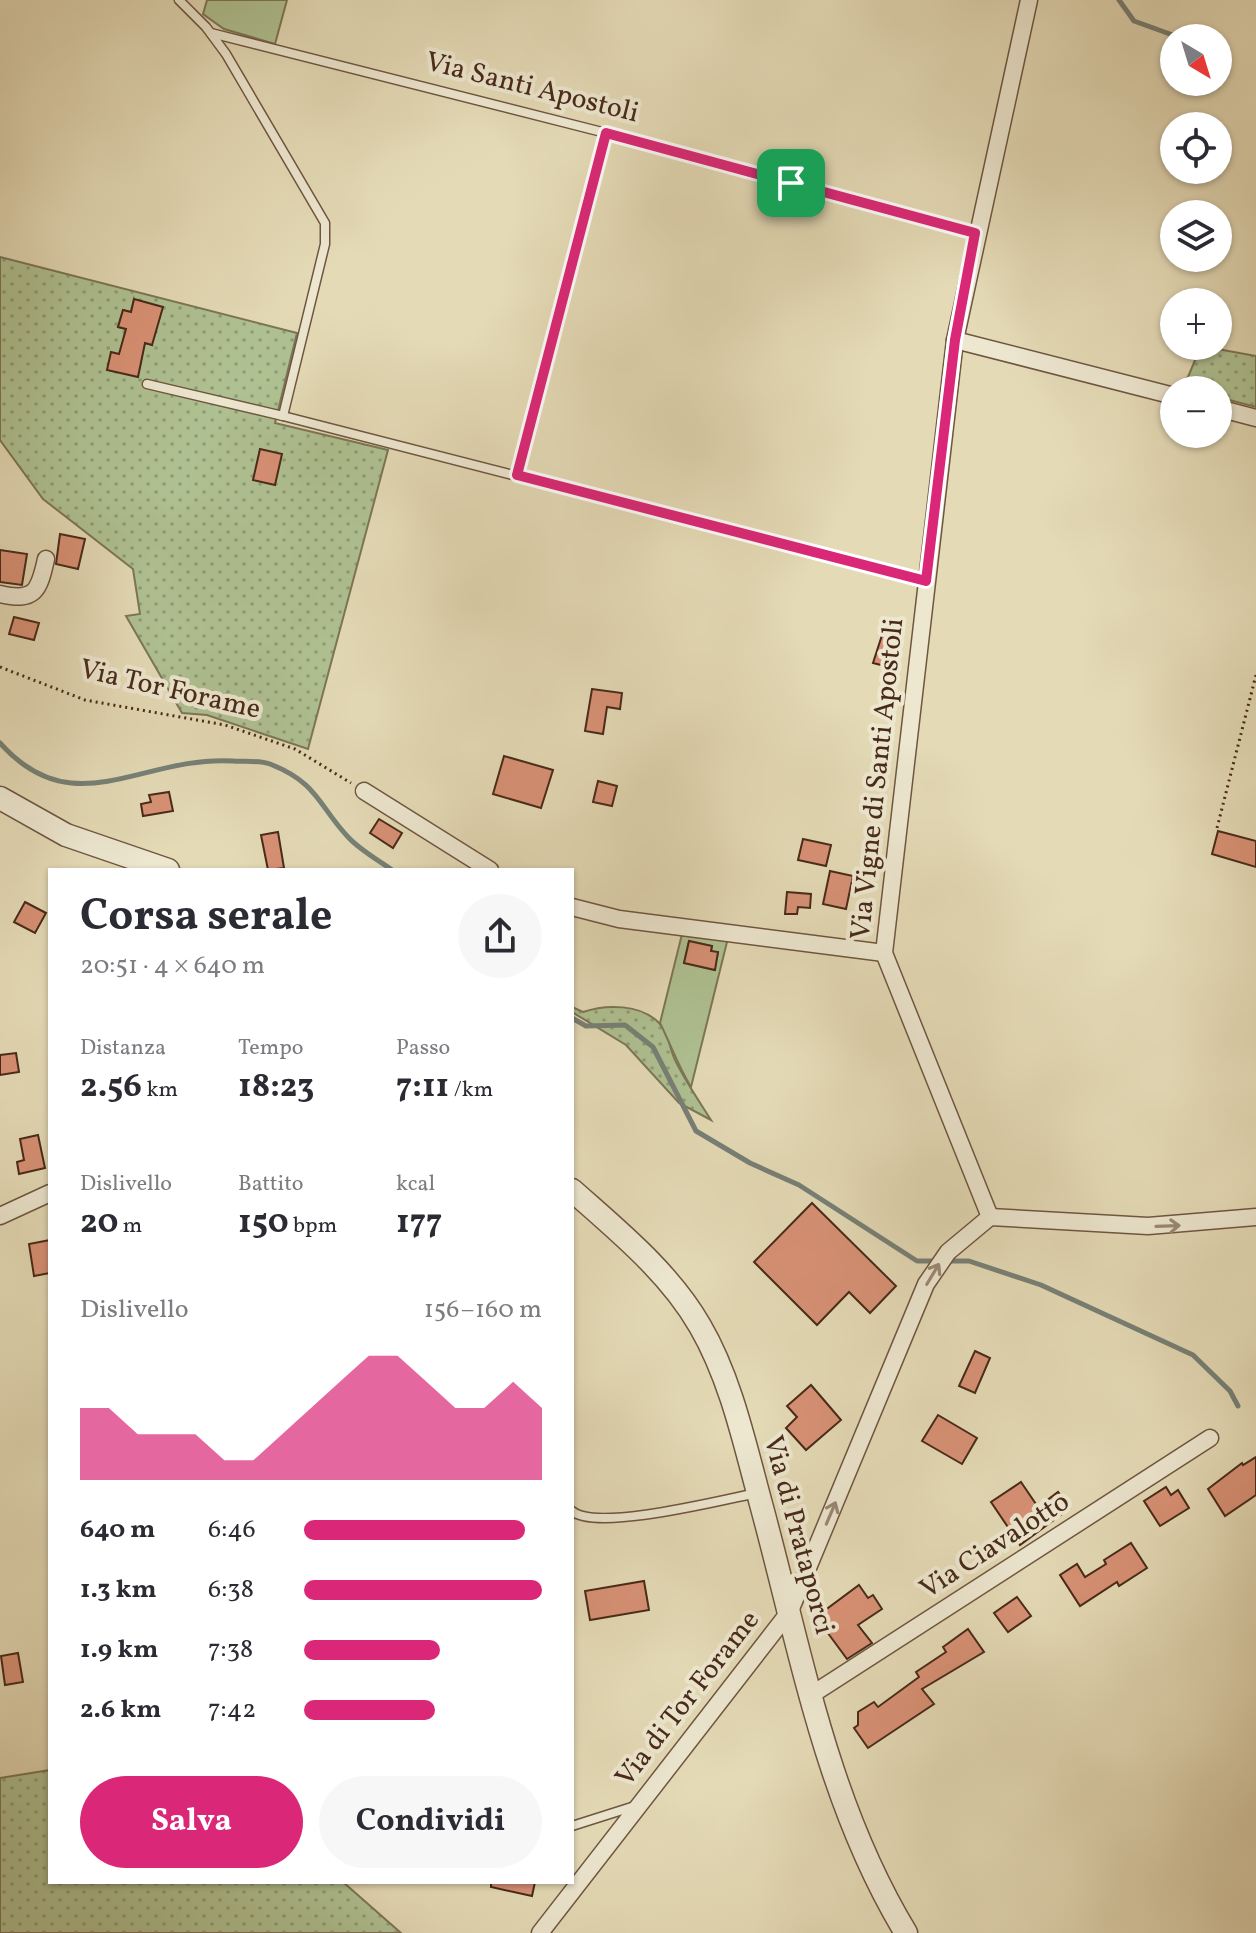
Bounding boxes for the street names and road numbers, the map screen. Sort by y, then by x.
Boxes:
street label: Via Santi Apostoli [421,43,643,133]
street label: Via Vigne di Santi Apostoli [842,616,914,942]
street label: Via Tor Forame [76,650,264,730]
street label: Via di Prataporci [753,1431,843,1639]
street label: Via Ciavalotto [912,1483,1078,1609]
street label: Via di Tor Forame [607,1603,769,1795]

